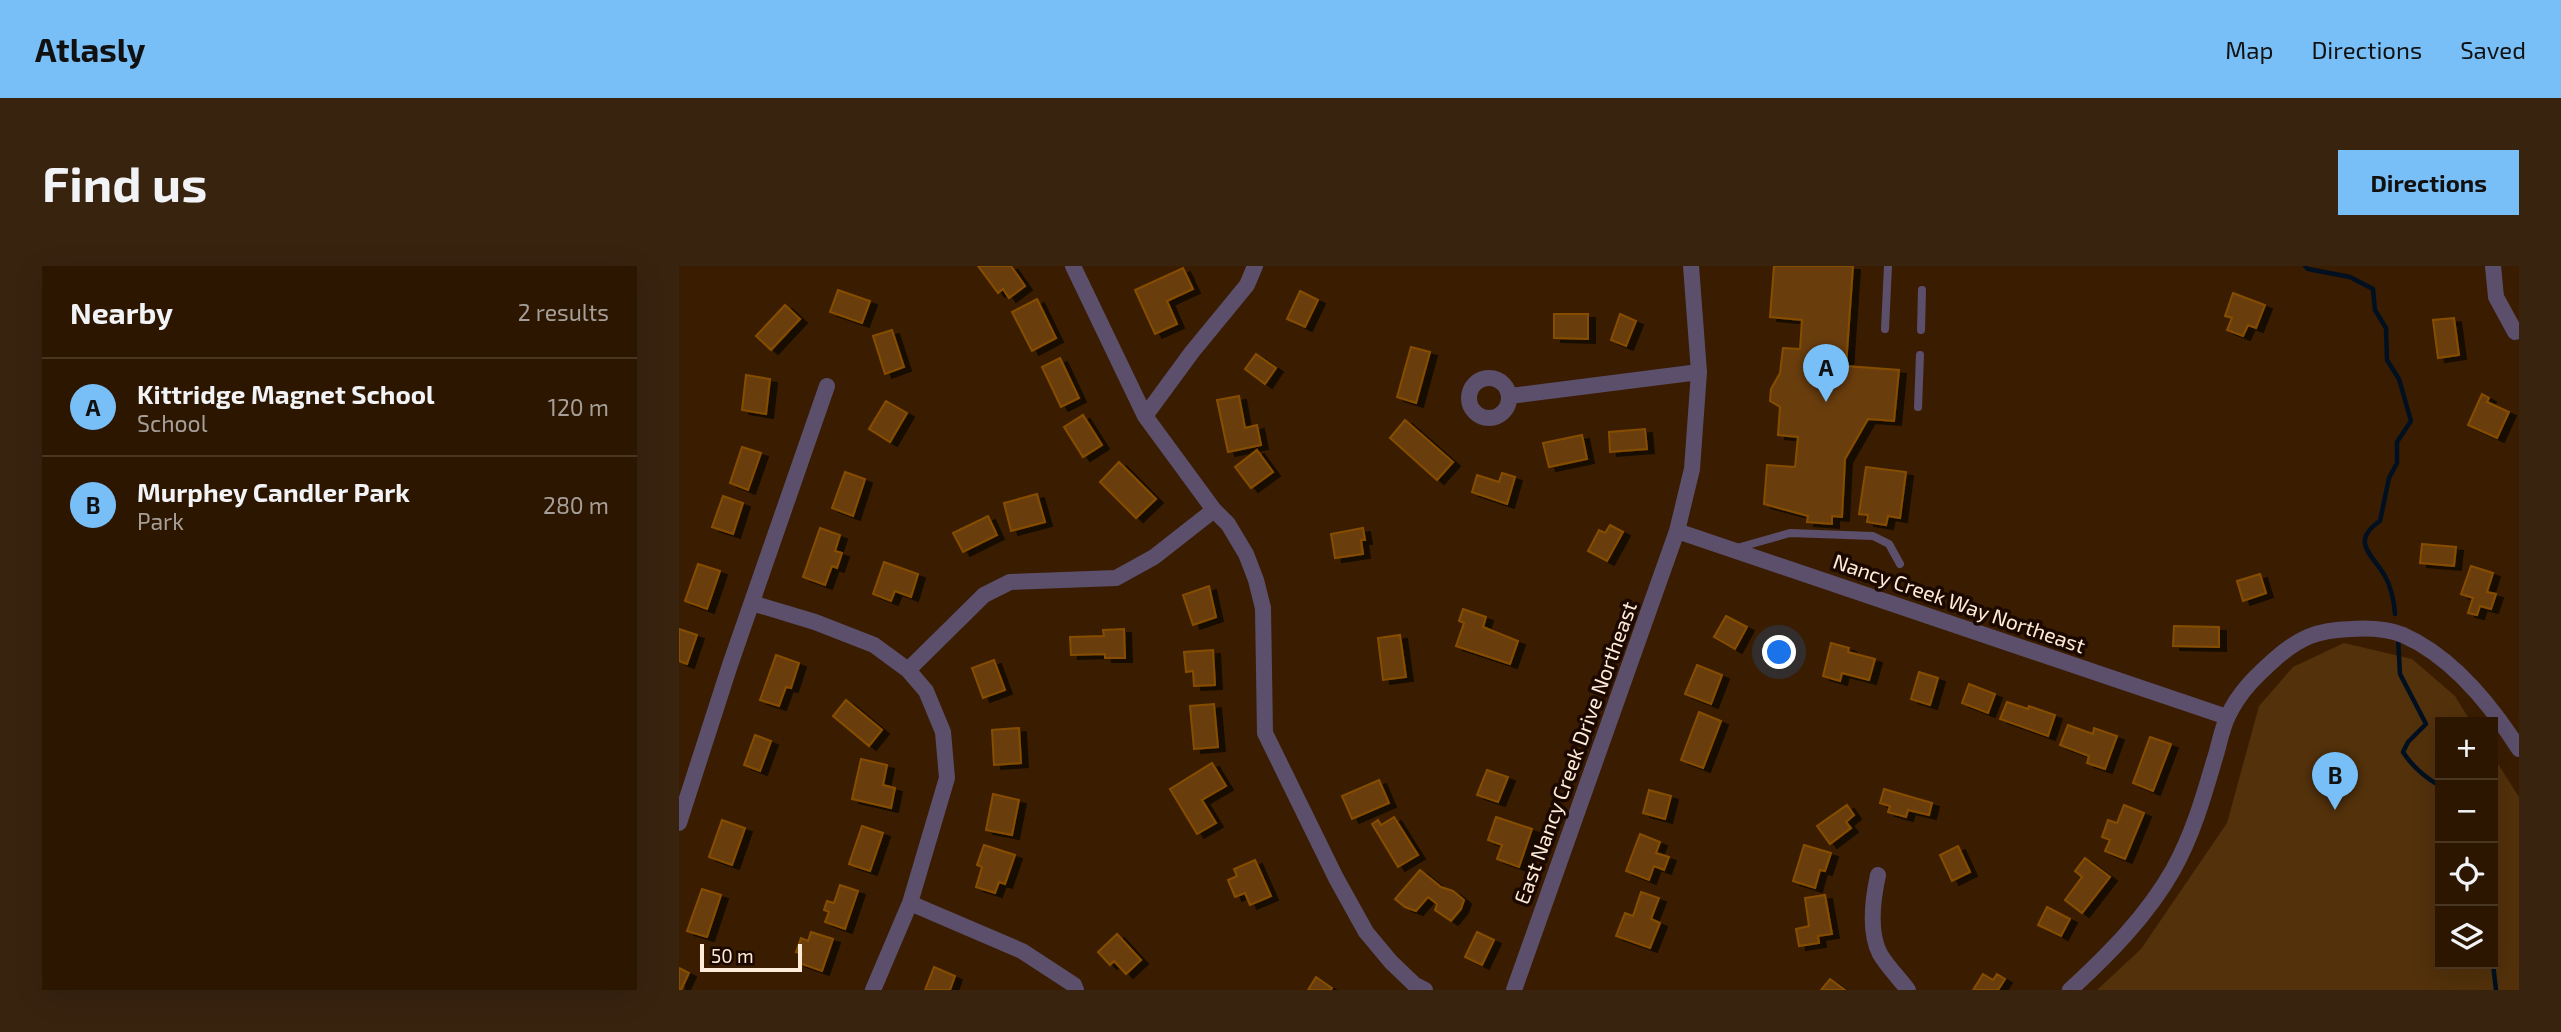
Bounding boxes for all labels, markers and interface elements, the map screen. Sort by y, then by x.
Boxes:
text: Atlasly [35,29,145,69]
text: Map [2225,35,2273,64]
text: Directions [2311,35,2422,64]
text: Saved [2460,35,2526,64]
button: Directions [2338,150,2519,215]
text: Find us [42,153,207,212]
text: Nearby [70,294,173,330]
text: 2 results [518,298,609,326]
pin: A [1803,344,1849,402]
text: Kittridge Magnet School [137,378,435,409]
text: A [85,393,101,421]
text: 120 m [548,393,609,421]
text: School [137,409,207,437]
text: Murphey Candler Park [137,476,410,507]
text: B [86,491,100,519]
text: 280 m [543,491,609,519]
text: Park [137,507,184,535]
street label: Nancy Creek Way Northeast [1830,548,2089,658]
street label: East Nancy Creek Drive Northeast [1508,598,1641,907]
your location [1762,635,1796,669]
map controls [2435,717,2498,969]
button: + [2435,717,2498,780]
pin: B [2312,752,2358,810]
button: − [2435,780,2498,843]
button: locate [2435,843,2498,906]
button: layers [2435,906,2498,969]
scale bar [700,941,801,973]
text: 50 m [711,944,754,967]

